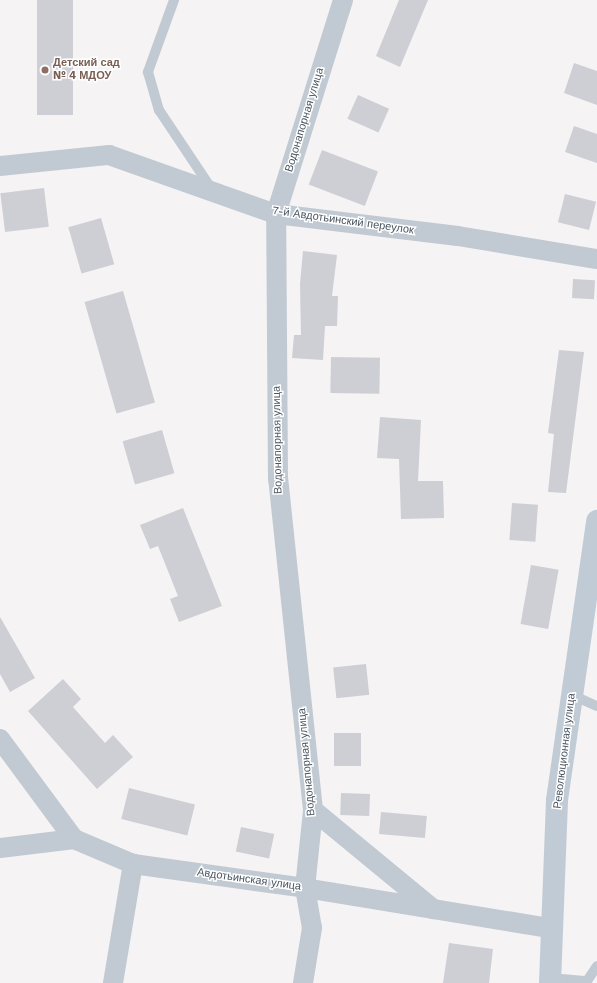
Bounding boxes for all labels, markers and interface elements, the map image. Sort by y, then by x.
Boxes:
place label: Детский сад № 4 МДОУ [53,57,120,83]
marker: Детский сад № 4 МДОУ [40,65,50,75]
street label: Водонапорная улица [283,66,327,174]
street label: 7-й Авдотьинский переулок [271,205,415,237]
street label: Водонапорная улица [270,386,286,494]
street label: Революционная улица [551,693,579,809]
street label: Водонапорная улица [296,707,318,817]
street label: Авдотьинская улица [196,866,302,894]

